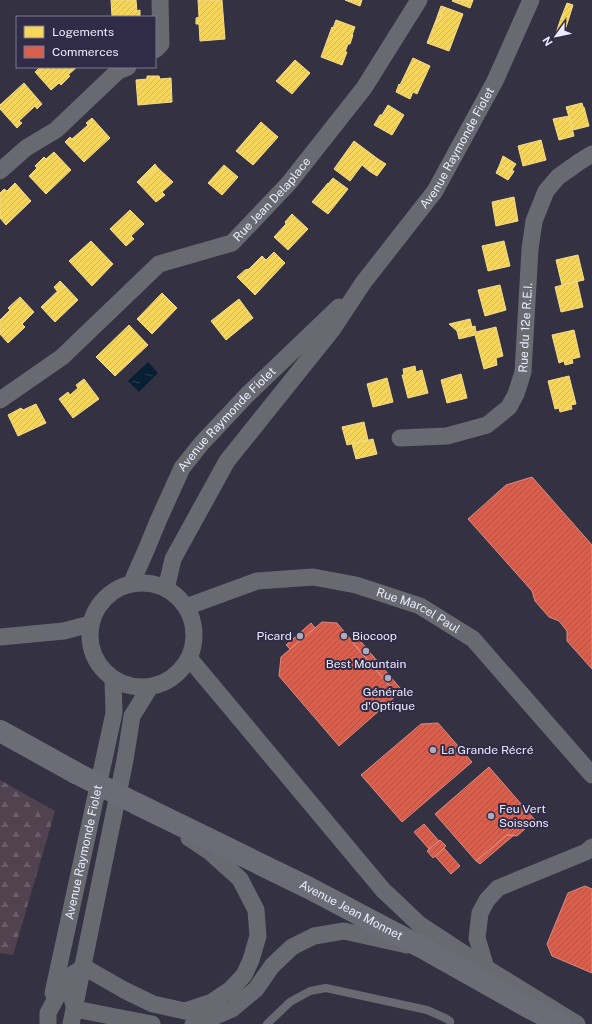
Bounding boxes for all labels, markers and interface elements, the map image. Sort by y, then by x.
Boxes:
legend [16,16,156,68]
north arrow [536,16,576,56]
text: Logements [52,25,114,39]
text: N [540,35,555,48]
text: Commerces [52,45,119,59]
street label: Avenue Raymonde Fiolet [417,85,497,211]
street label: Rue Jean Delaplace [230,154,314,244]
street label: Rue du 12e R.E.I. [516,282,535,373]
street label: Avenue Raymonde Fiolet [175,364,279,474]
street label: Rue Marcel Paul [375,585,463,636]
place label: Picard [257,629,292,643]
place label: Biocoop [352,629,397,643]
marker: Picard [295,631,305,641]
marker: Biocoop [339,631,349,641]
marker: Best Mountain [361,646,371,656]
place label: Best Mountain [326,657,406,671]
marker: Générale d'Optique [383,673,393,683]
place label: Générale d'Optique [361,685,415,713]
place label: La Grande Récré [441,743,534,757]
marker: La Grande Récré [428,745,438,755]
street label: Avenue Raymonde Fiolet [62,783,105,921]
place label: Feu Vert Soissons [499,802,549,830]
marker: Feu Vert Soissons [486,811,496,821]
street label: Avenue Jean Monnet [297,877,405,943]

